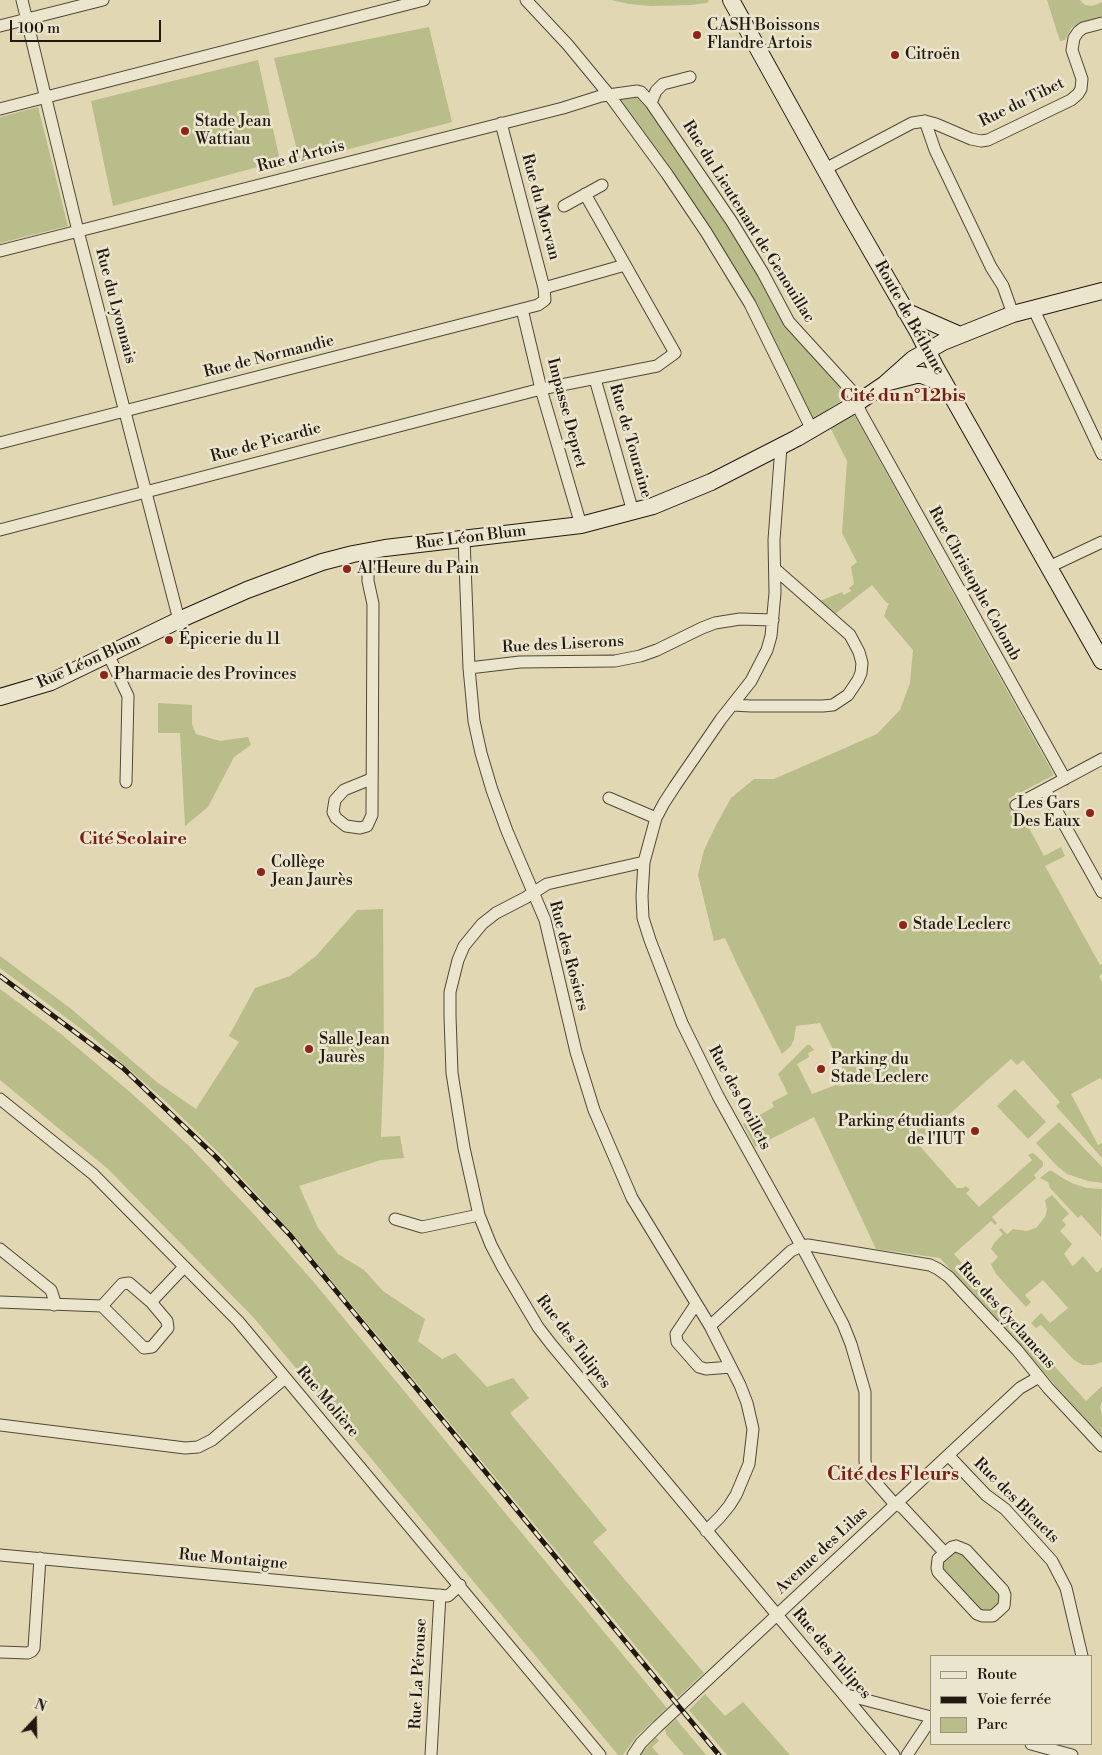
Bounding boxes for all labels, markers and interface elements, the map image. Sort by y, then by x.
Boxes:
scale bar [12,10,164,42]
place label: CASH Boissons Flandre Artois [707,16,820,54]
text: 100 m [18,19,60,38]
marker: CASH Boissons Flandre Artois [691,29,703,41]
place label: Citroën [905,45,960,65]
marker: Citroën [889,49,901,61]
street label: Rue du Tibet [976,74,1068,132]
place label: Stade Jean Wattiau [195,112,271,150]
street label: Rue du Lieutenant de Genouillac [678,117,818,327]
marker: Stade Jean Wattiau [179,125,191,137]
street label: Rue d'Artois [255,137,347,177]
street label: Rue du Morvan [517,152,563,262]
street label: Rue du Lyonnais [90,246,140,366]
street label: Route de Béthune [870,257,948,379]
street label: Rue de Normandie [202,331,336,383]
street label: Impasse Depret [542,356,590,470]
street label: Rue de Touraine [605,382,655,500]
district label: Cité du n°12bis [840,386,966,408]
street label: Rue de Picardie [209,419,323,467]
street label: Rue Christophe Colomb [924,504,1024,664]
street label: Rue Léon Blum [415,522,527,554]
place label: Al'Heure du Pain [357,559,479,579]
marker: Al'Heure du Pain [341,563,353,575]
place label: Épicerie du 11 [179,630,280,650]
street label: Rue Léon Blum [34,631,144,693]
street label: Rue des Liserons [501,632,625,658]
marker: Épicerie du 11 [163,634,175,646]
place label: Pharmacie des Provinces [114,665,296,685]
marker: Pharmacie des Provinces [98,669,110,681]
place label: Les Gars Des Eaux [1013,794,1080,832]
marker: Les Gars Des Eaux [1084,807,1096,819]
district label: Cité Scolaire [79,829,187,851]
place label: Collège Jean Jaurès [271,853,353,891]
marker: Collège Jean Jaurès [255,866,267,878]
street label: Rue des Rosiers [544,899,592,1013]
place label: Stade Leclerc [913,915,1011,935]
marker: Stade Leclerc [897,919,909,931]
place label: Salle Jean Jaurès [319,1030,390,1068]
marker: Salle Jean Jaurès [303,1043,315,1055]
street label: Rue des Oeillets [704,1043,774,1153]
place label: Parking du Stade Leclerc [831,1050,929,1088]
marker: Parking du Stade Leclerc [815,1063,827,1075]
place label: Parking étudiants de l'IUT [838,1112,965,1150]
marker: Parking étudiants de l'IUT [969,1125,981,1137]
street label: Rue des Cyclamens [953,1259,1059,1373]
street label: Rue des Tulipes [532,1291,614,1393]
street label: Rue Molière [291,1362,363,1442]
street label: Rue des Bleuets [969,1454,1063,1548]
district label: Cité des Fleurs [827,1464,959,1486]
street label: Avenue des Lilas [772,1503,872,1599]
street label: Rue Montaigne [178,1546,288,1574]
street label: Rue des Tulipes [788,1605,874,1703]
street label: Rue La Pérouse [406,1618,432,1730]
legend [930,1655,1092,1745]
text: Route [977,1665,1017,1684]
text: Voie ferrée [977,1690,1051,1709]
north arrow [10,1695,60,1745]
text: N [32,1696,49,1716]
text: Parc [977,1715,1008,1734]

